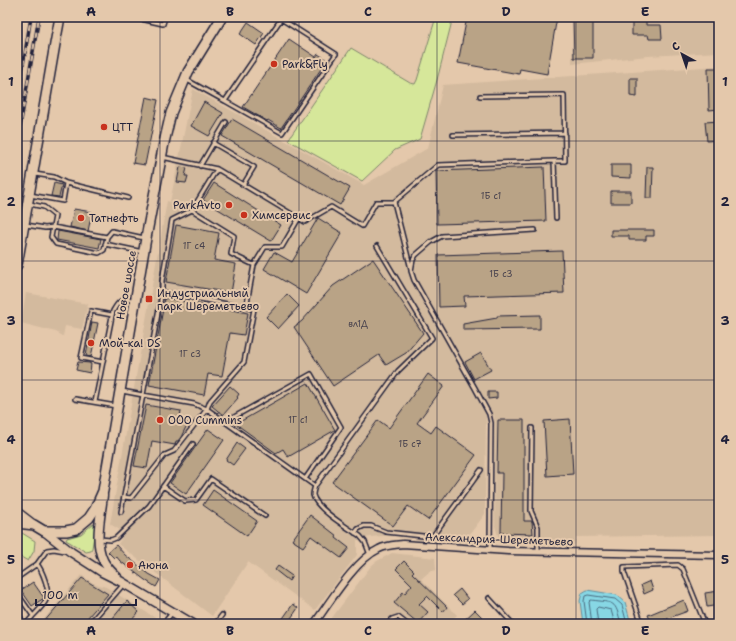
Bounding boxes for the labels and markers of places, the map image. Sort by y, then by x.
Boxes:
place label: Park&Fly [282,57,328,72]
marker: Park&Fly [269,59,279,69]
place label: ЦТТ [112,120,133,135]
marker: ЦТТ [99,122,109,132]
place label: ParkAvto [173,198,221,213]
marker: ParkAvto [224,200,234,210]
place label: Химсервис [252,208,311,223]
marker: Химсервис [239,210,249,220]
place label: Татнефть [89,211,139,226]
marker: Татнефть [76,213,86,223]
place label: Индустриальный парк Шереметьево [157,286,259,314]
marker: Индустриальный парк Шереметьево [144,294,154,304]
place label: Мой-ка! DS [99,336,160,351]
marker: Мой-ка! DS [86,338,96,348]
place label: OOO Cummins [168,413,242,428]
marker: OOO Cummins [155,415,165,425]
place label: Аюна [138,558,169,573]
marker: Аюна [125,560,135,570]

